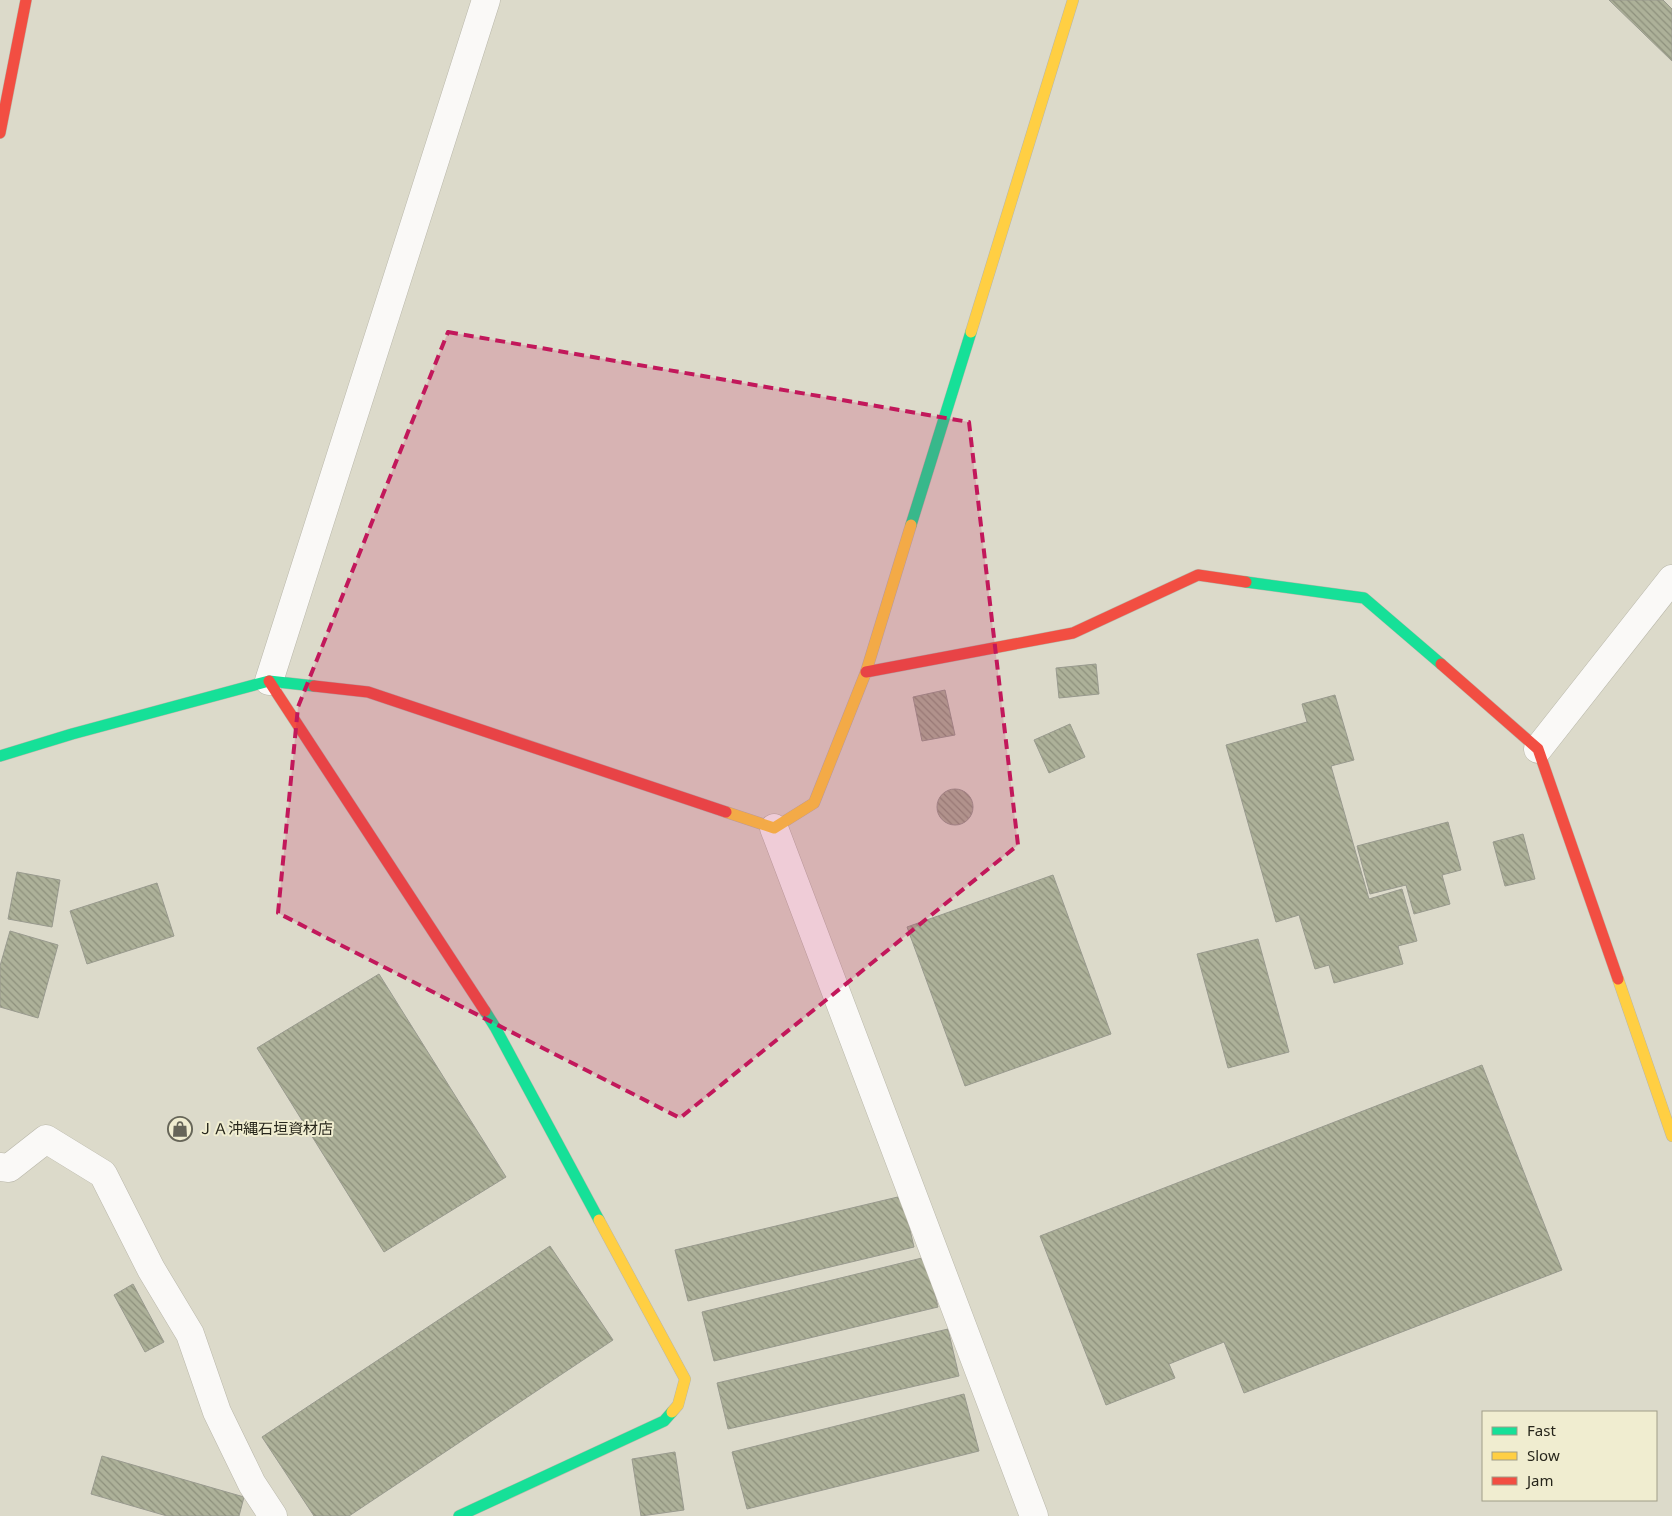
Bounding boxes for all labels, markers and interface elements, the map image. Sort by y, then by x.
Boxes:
shop icon: ＪＡ沖縄石垣資材店 [167,1116,193,1142]
place label: ＪＡ沖縄石垣資材店 [198,1118,333,1138]
legend [1482,1411,1657,1501]
text: Fast [1527,1420,1556,1440]
text: Slow [1527,1445,1560,1465]
text: Jam [1525,1470,1554,1490]

